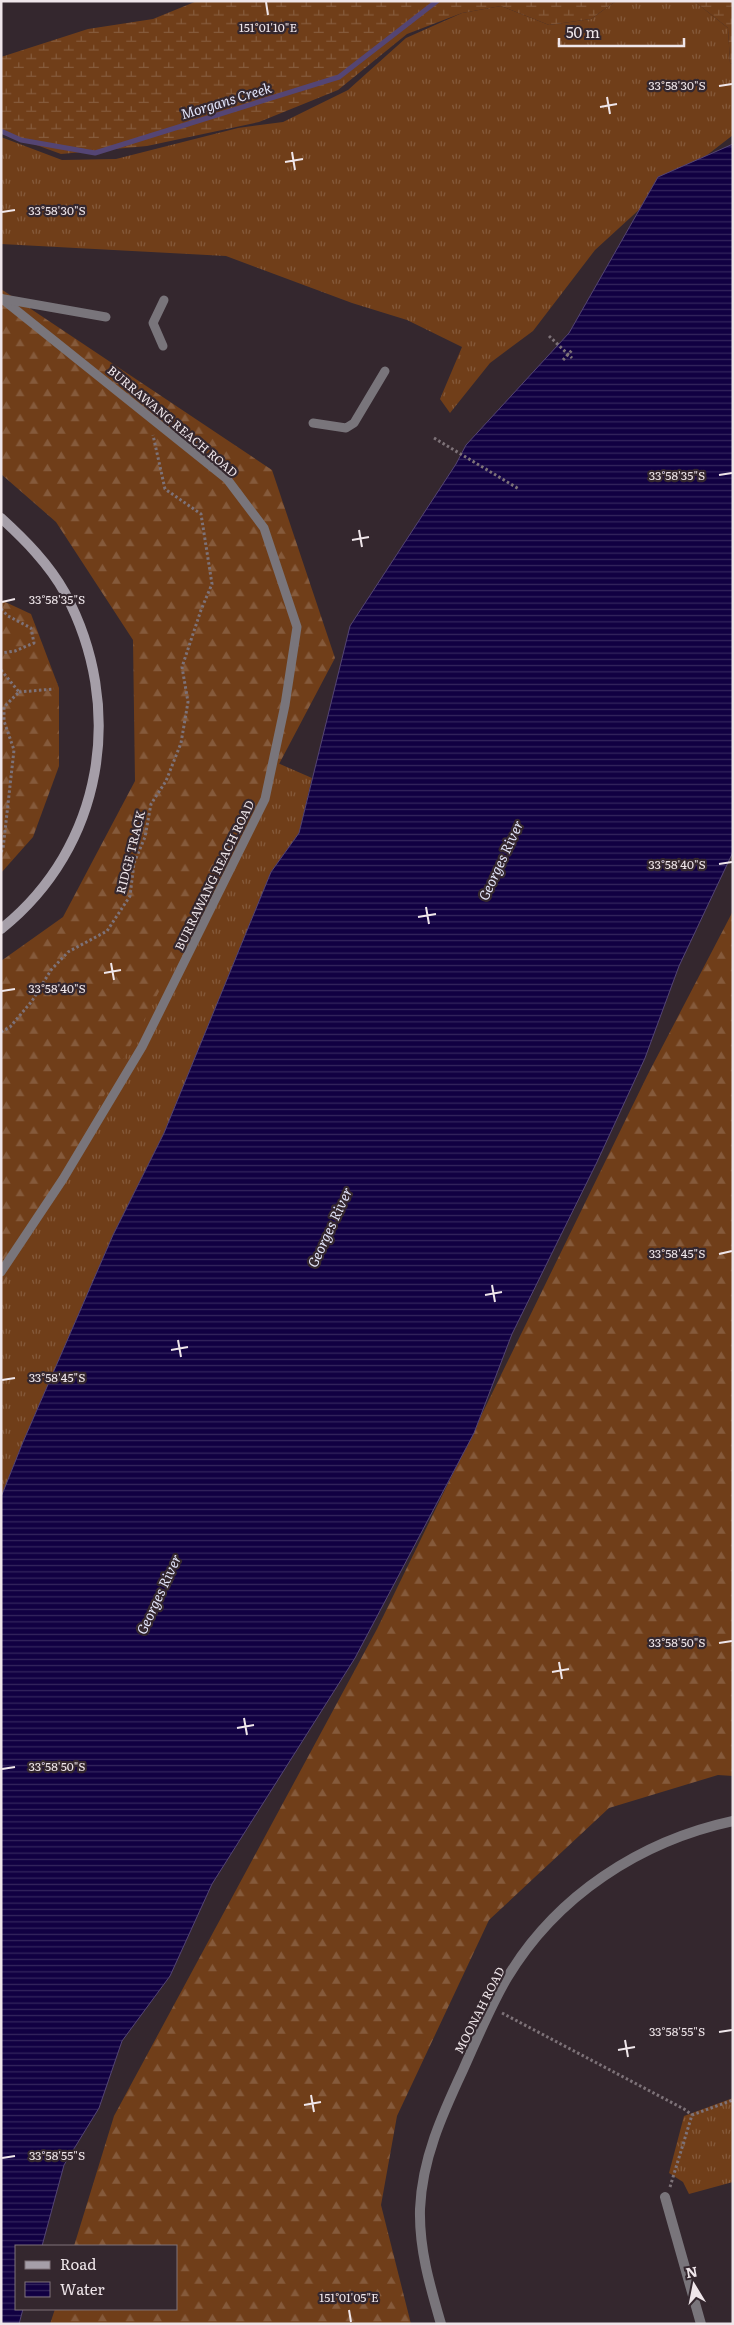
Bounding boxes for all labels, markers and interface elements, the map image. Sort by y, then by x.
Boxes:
scale bar [559,15,684,47]
text: 151°01'10"E [239,18,297,36]
text: 50 m [566,20,600,43]
text: 33°58'30"S [648,76,706,94]
water label: Morgans Creek [178,77,274,123]
text: 33°58'30"S [28,201,86,219]
street label: BURRAWANG REACH ROAD [104,361,242,481]
text: 33°58'35"S [649,466,705,484]
text: 33°58'35"S [29,590,85,608]
street label: BURRAWANG REACH ROAD [170,797,258,953]
street label: RIDGE TRACK [111,808,149,896]
water label: Georges River [473,816,528,903]
text: 33°58'40"S [648,855,706,873]
text: 33°58'40"S [28,979,86,997]
water label: Georges River [302,1183,357,1270]
text: 33°58'45"S [649,1244,705,1262]
text: 33°58'45"S [29,1368,85,1386]
water label: Georges River [131,1550,186,1637]
text: 33°58'50"S [649,1633,705,1651]
text: 33°58'50"S [29,1757,85,1775]
street label: MOONAH ROAD [449,1963,509,2057]
text: 33°58'55"S [649,2022,705,2040]
text: 33°58'55"S [29,2146,85,2164]
legend [15,2245,178,2310]
text: Road [60,2252,96,2275]
north arrow [669,2260,719,2310]
text: N [684,2260,699,2282]
text: Water [60,2277,105,2300]
text: 151°01'05"E [319,2288,379,2306]

